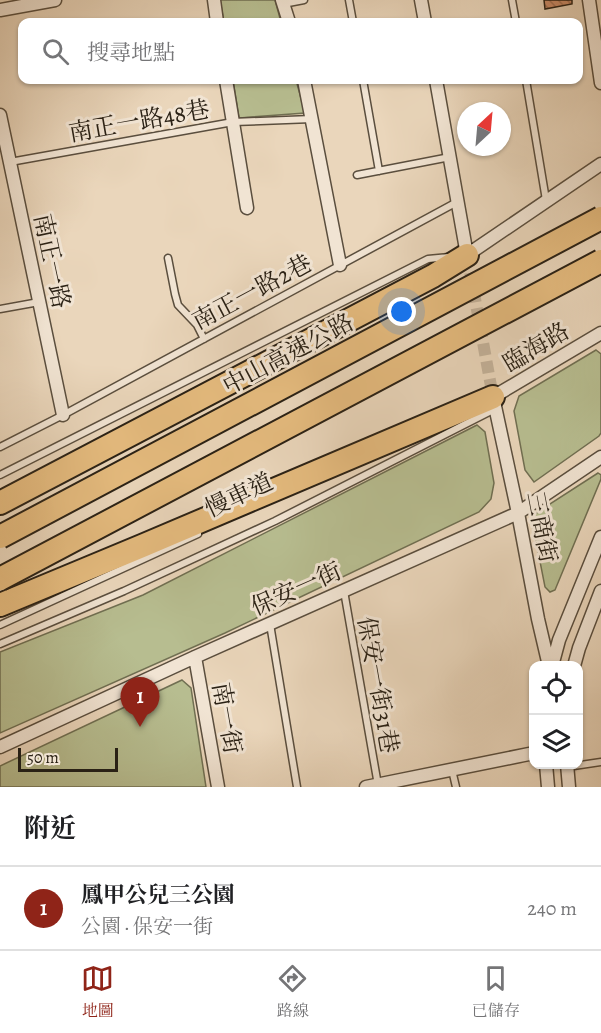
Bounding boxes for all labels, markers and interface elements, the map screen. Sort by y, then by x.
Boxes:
search box [18,18,583,84]
icon: search [39,35,72,68]
text: 搜尋地點 [87,38,175,68]
street label: 南正一路48巷 [66,93,212,149]
north arrow [457,102,511,156]
street label: 南正一路 [26,211,78,311]
street label: 南正一路2巷 [186,247,318,337]
your location [387,297,416,326]
street label: 中山高速公路 [217,306,359,402]
street label: 臨海路 [497,315,575,379]
street label: 慢車道 [200,465,278,525]
street label: 三商街 [519,489,565,565]
street label: 保安一街 [246,555,346,623]
street label: 保安一街31巷 [350,614,406,756]
map controls [529,661,583,769]
button: locate [529,661,583,715]
pin: 1 [120,678,160,727]
street label: 南一街 [205,680,249,756]
button: layers [529,715,583,769]
scale bar [18,745,118,772]
text: 50 m [27,747,59,769]
text: 附近 [24,811,76,846]
text: 鳳甲公兒三公園 [81,880,235,910]
text: 1 [40,895,47,922]
text: 240 m [527,895,577,922]
text: 公園 · 保安一街 [81,913,213,940]
tab: 地圖 [81,962,114,1022]
tab: 路線 [276,962,309,1022]
tab: 已儲存 [472,962,520,1022]

